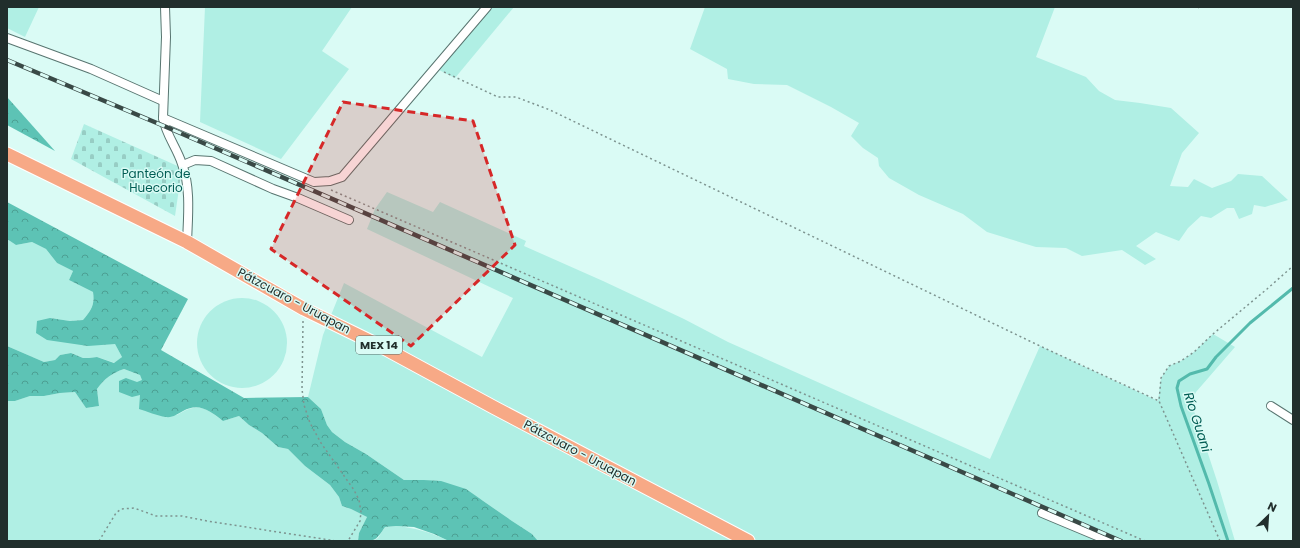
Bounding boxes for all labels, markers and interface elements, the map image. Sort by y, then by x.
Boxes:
park label: Panteón de Huecorio [122,165,190,196]
street label: Pátzcuaro - Uruapan [235,264,354,338]
road number: MEX 14 [356,336,402,354]
water label: Río Guani [1179,390,1216,455]
street label: Pátzcuaro - Uruapan [521,416,640,490]
north arrow [1248,496,1288,536]
text: N [1265,498,1279,516]

